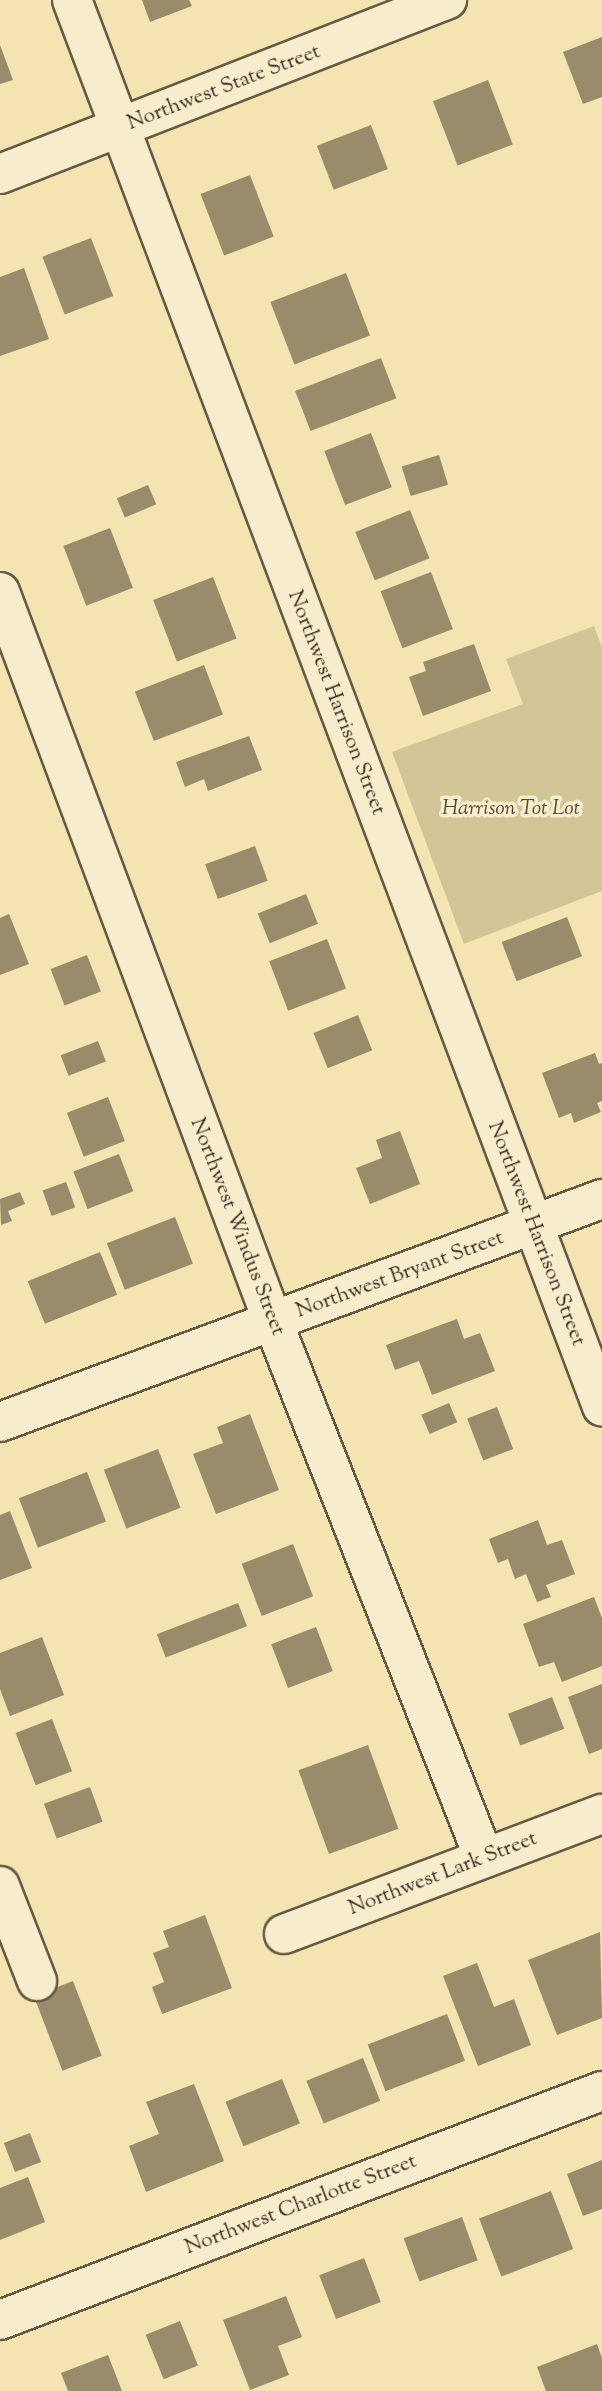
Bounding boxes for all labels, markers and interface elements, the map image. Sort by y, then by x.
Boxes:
street label: Northwest State Street [124,40,324,136]
street label: Northwest Harrison Street [282,587,390,819]
park label: Harrison Tot Lot [442,796,580,822]
street label: Northwest Windus Street [184,1115,290,1339]
street label: Northwest Harrison Street [482,1118,590,1350]
street label: Northwest Bryant Street [293,1226,507,1324]
street label: Northwest Lark Street [345,1826,541,1922]
street label: Northwest Charlotte Street [182,2149,420,2261]

